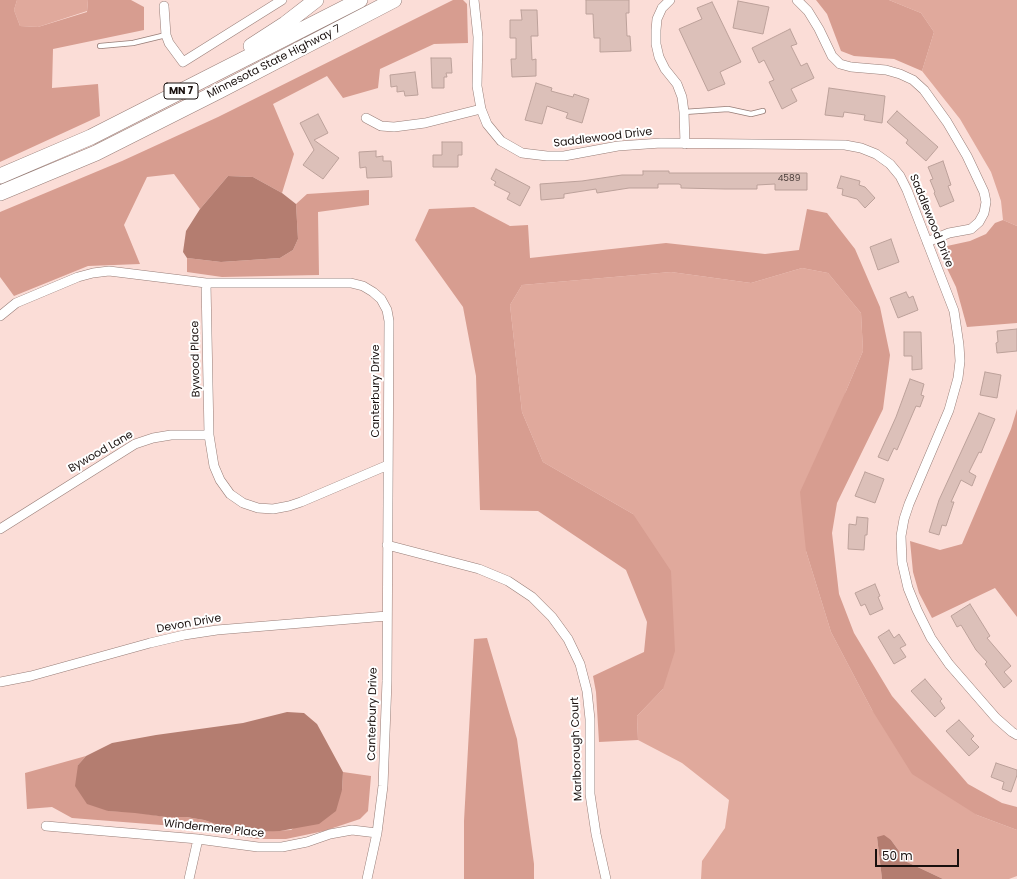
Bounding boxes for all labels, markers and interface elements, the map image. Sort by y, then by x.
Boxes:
street label: Minnesota State Highway 7 [205,22,343,102]
road number: MN 7 [164,83,198,99]
street label: Saddlewood Drive [553,125,653,151]
street label: Saddlewood Drive [906,172,956,270]
house number: 4589 [778,174,800,184]
street label: Bywood Place [189,321,203,397]
street label: Canterbury Drive [369,344,383,438]
street label: Bywood Lane [66,428,136,476]
street label: Devon Drive [156,612,222,636]
street label: Canterbury Drive [366,667,380,761]
street label: Marlborough Court [569,697,585,801]
street label: Windermere Place [163,817,265,841]
scale bar [877,841,961,867]
text: 50 m [882,847,913,864]

